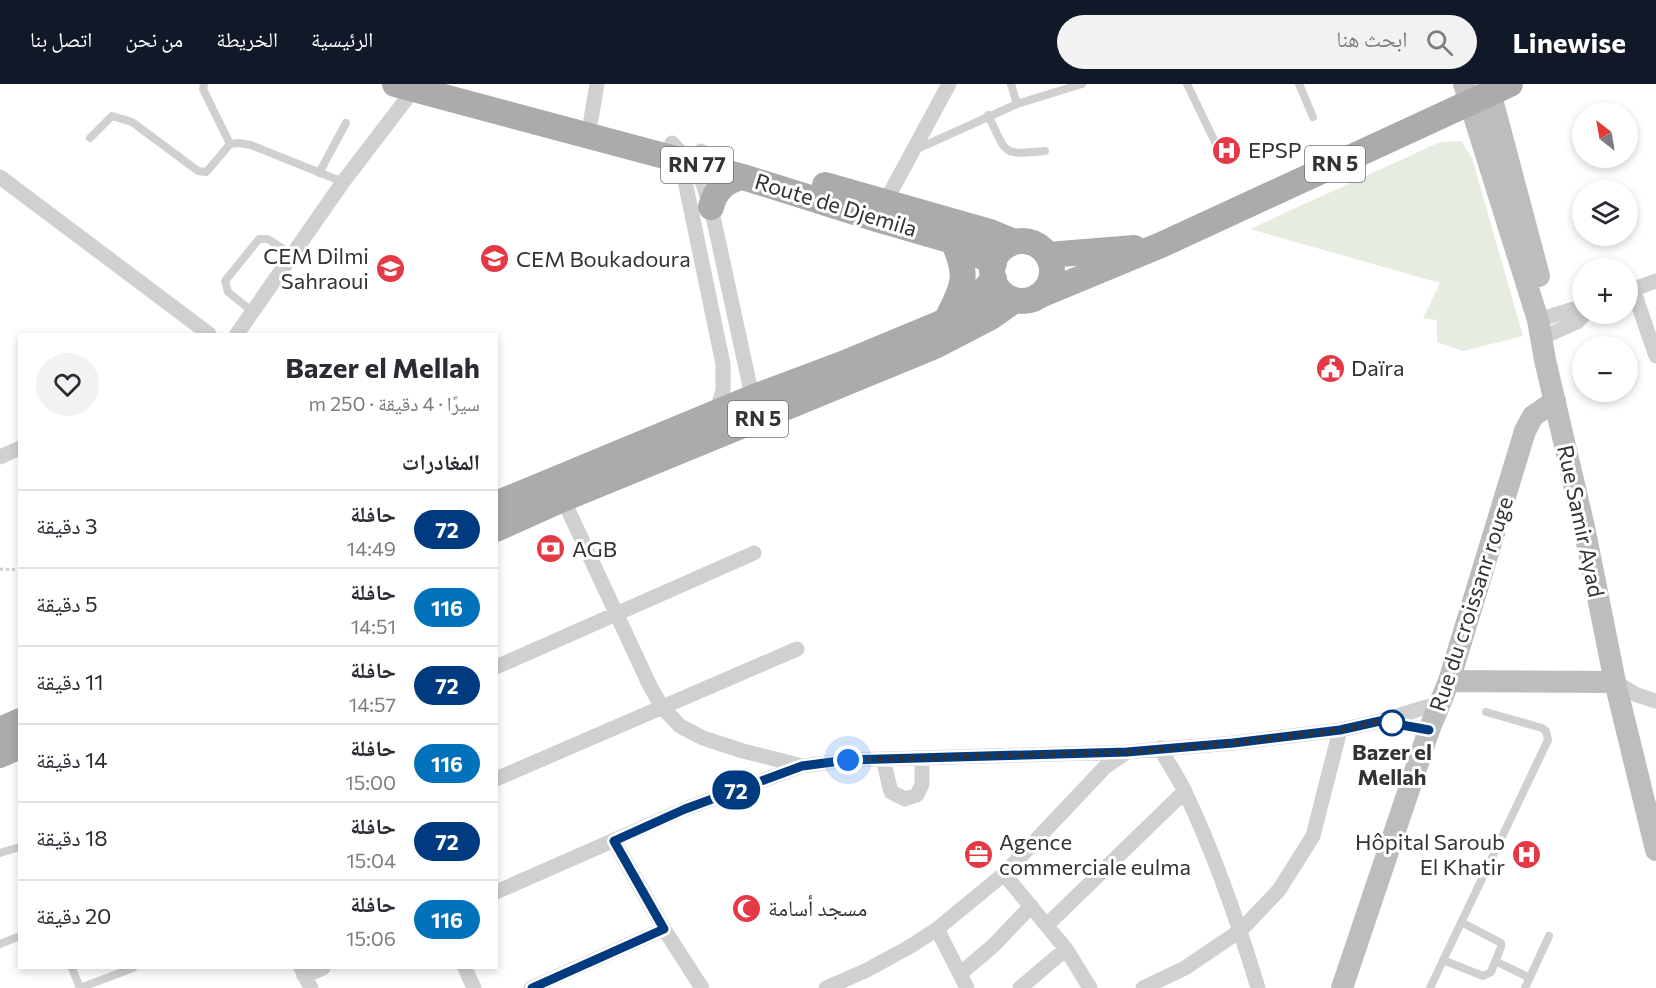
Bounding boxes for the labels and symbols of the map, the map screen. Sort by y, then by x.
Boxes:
north arrow [1572,102,1638,168]
hospital icon: EPSP [1211,134,1243,166]
place label: EPSP [1248,136,1302,163]
road number: RN 5 [1305,146,1365,182]
road number: RN 77 [661,147,733,183]
street label: Route de Djemila [752,167,920,242]
place label: CEM Dilmi Sahraoui [263,242,369,294]
school or university icon: CEM Boukadoura [479,243,511,275]
place label: CEM Boukadoura [516,245,691,272]
school or university icon: CEM Dilmi Sahraoui [374,253,406,285]
public building icon: Daïra [1314,352,1346,384]
place label: Daïra [1351,354,1404,381]
road number: RN 5 [728,401,788,437]
street label: Rue Samir Ayad [1552,442,1611,599]
street label: Rue du croissanr rouge [1423,493,1518,715]
bank icon: AGB [535,533,567,565]
place label: AGB [572,535,617,562]
marker: Bazer el Mellah [1379,710,1405,736]
place label: Bazer el Mellah [1352,738,1432,790]
your location [833,745,863,775]
line badge: 72 [709,770,763,810]
place label: Agence commerciale eulma [999,828,1191,880]
place label: Hôpital Saroub El Khatir [1355,828,1505,880]
office icon: Agence commerciale eulma [962,839,994,871]
hospital icon: Hôpital Saroub El Khatir [1510,839,1542,871]
mosque icon: مسجد أسامة [731,892,763,924]
place label: مسجد أسامة [768,894,867,921]

